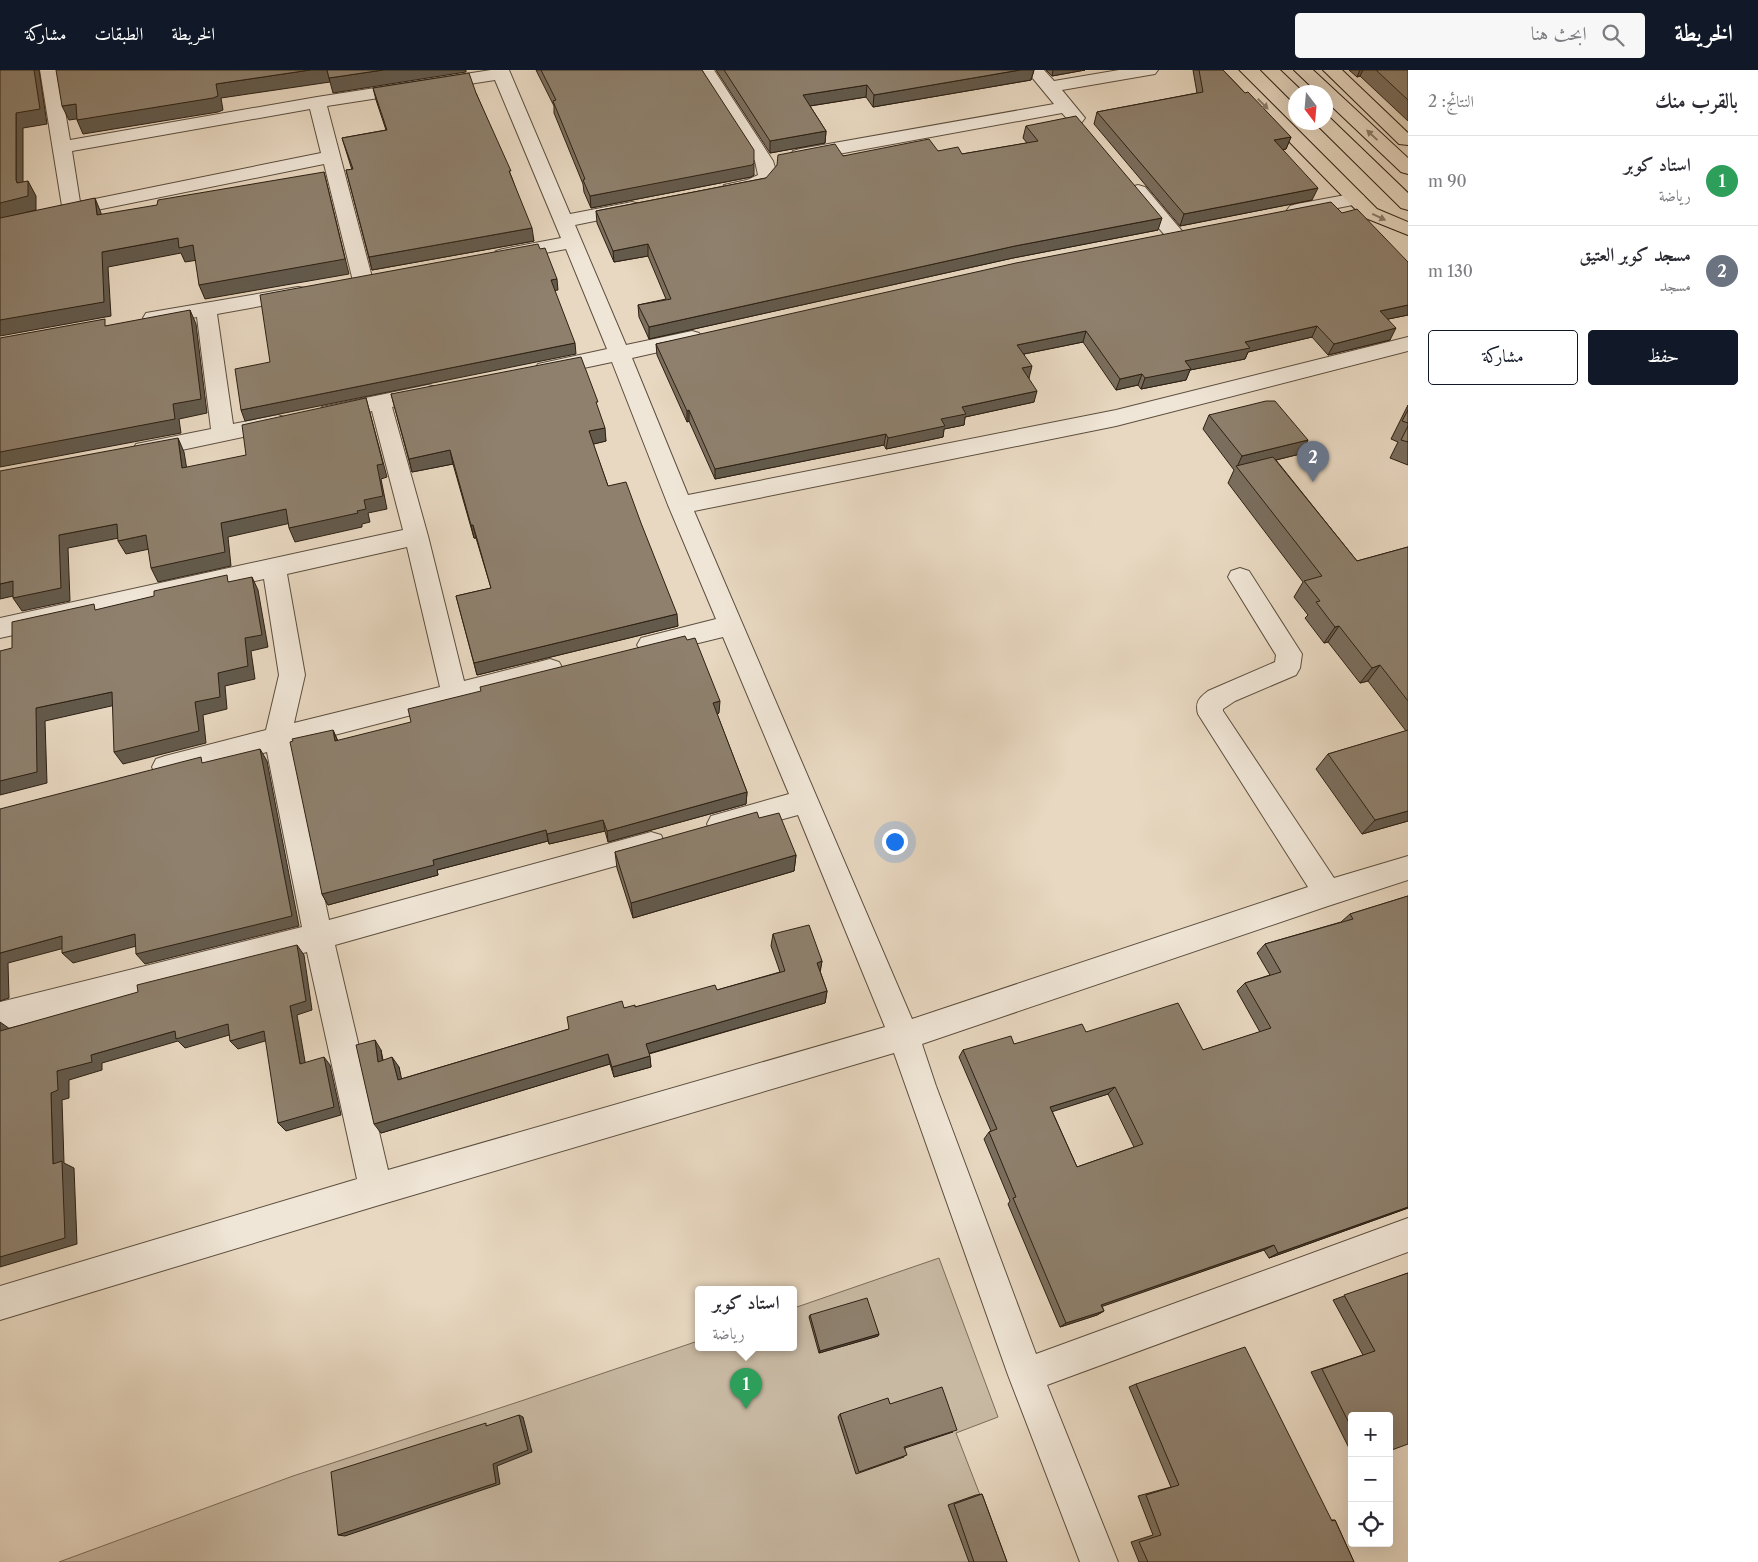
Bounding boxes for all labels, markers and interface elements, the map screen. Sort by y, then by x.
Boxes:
search box [1295,13,1645,58]
text: الخريطة [1675,18,1733,47]
icon: search [1599,21,1627,49]
text: ابحث هنا [1531,22,1587,45]
text: مشاركة [25,23,66,45]
text: الطبقات [94,23,143,45]
text: الخريطة [171,23,215,45]
north arrow [1288,85,1333,130]
text: بالقرب منك [1655,88,1738,113]
text: النتائج: 2 [1428,91,1474,111]
one-way arrow [1257,98,1269,110]
one-way arrow [1367,129,1379,141]
text: استاد كوبر [1624,153,1691,176]
text: 90 m [1428,171,1467,191]
text: 1 [1718,171,1726,191]
text: رياضة [1659,185,1691,205]
one-way arrow [1372,213,1386,221]
text: مسجد كوبر العتيق [1579,243,1691,266]
text: 130 m [1428,261,1473,281]
text: 2 [1717,261,1727,281]
text: مسجد [1660,275,1691,295]
button: مشاركة [1428,330,1578,385]
button: حفظ [1588,330,1738,385]
pin: 2 [1297,441,1329,482]
your location [882,829,908,855]
popup [695,1286,797,1351]
text: استاد كوبر [712,1291,780,1314]
text: رياضة [712,1323,745,1343]
pin: 1 [730,1368,762,1409]
map controls [1348,1412,1393,1547]
button: + [1348,1412,1393,1457]
button: − [1348,1457,1393,1502]
button: locate [1348,1502,1393,1547]

